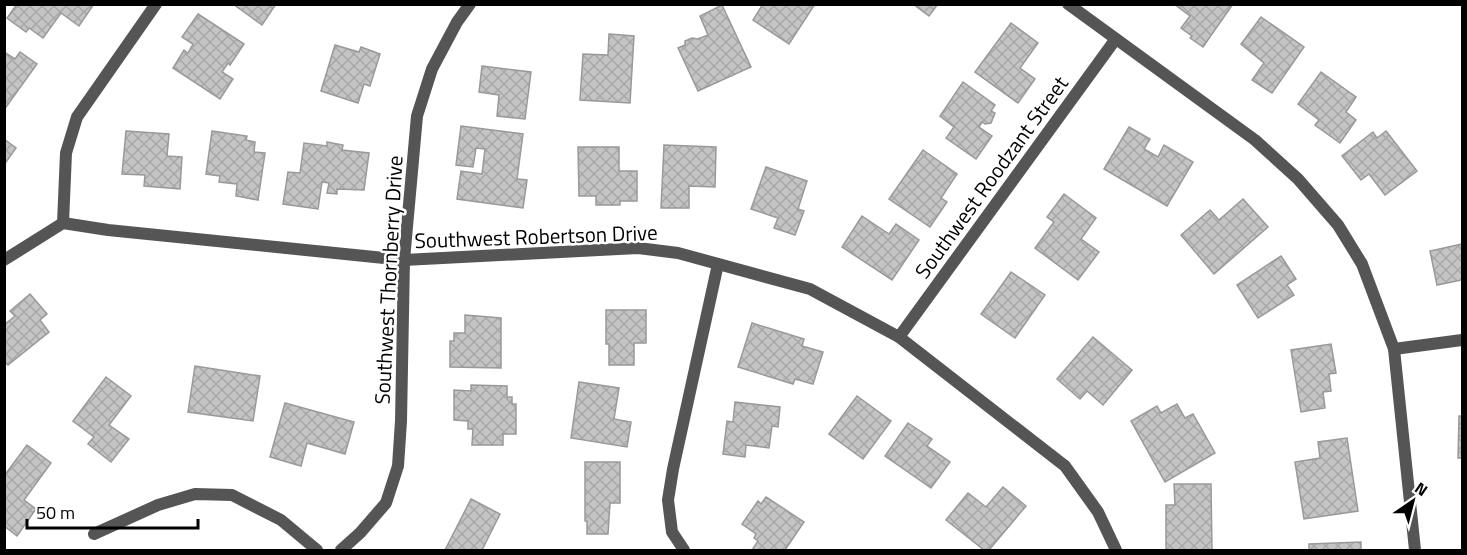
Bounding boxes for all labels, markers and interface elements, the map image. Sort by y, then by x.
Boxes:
street label: Southwest Roodzant Street [906,68,1076,285]
street label: Southwest Thornberry Drive [365,155,411,405]
street label: Southwest Robertson Drive [414,216,658,256]
north arrow [1383,471,1443,531]
text: N [1410,476,1433,502]
scale bar [27,492,198,530]
text: 50 m [36,499,75,526]

